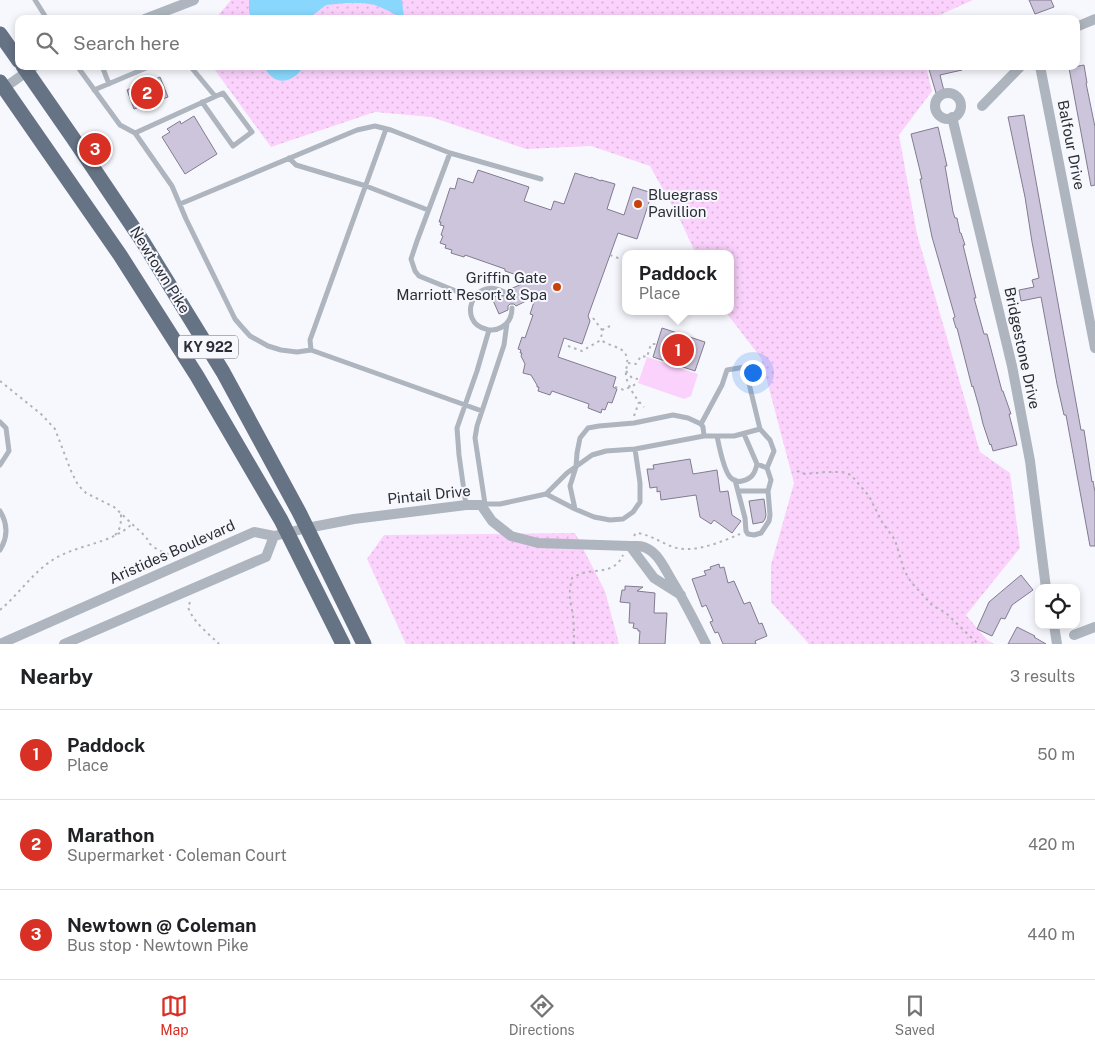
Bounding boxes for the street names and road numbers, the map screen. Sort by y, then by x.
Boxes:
street label: Balfour Drive [1054,99,1089,191]
street label: Newtown Pike [127,223,194,316]
street label: Bridgestone Drive [1001,285,1044,410]
road number: KY 922 [178,336,238,358]
street label: Pintail Drive [386,482,471,507]
street label: Aristides Boulevard [106,516,237,587]

